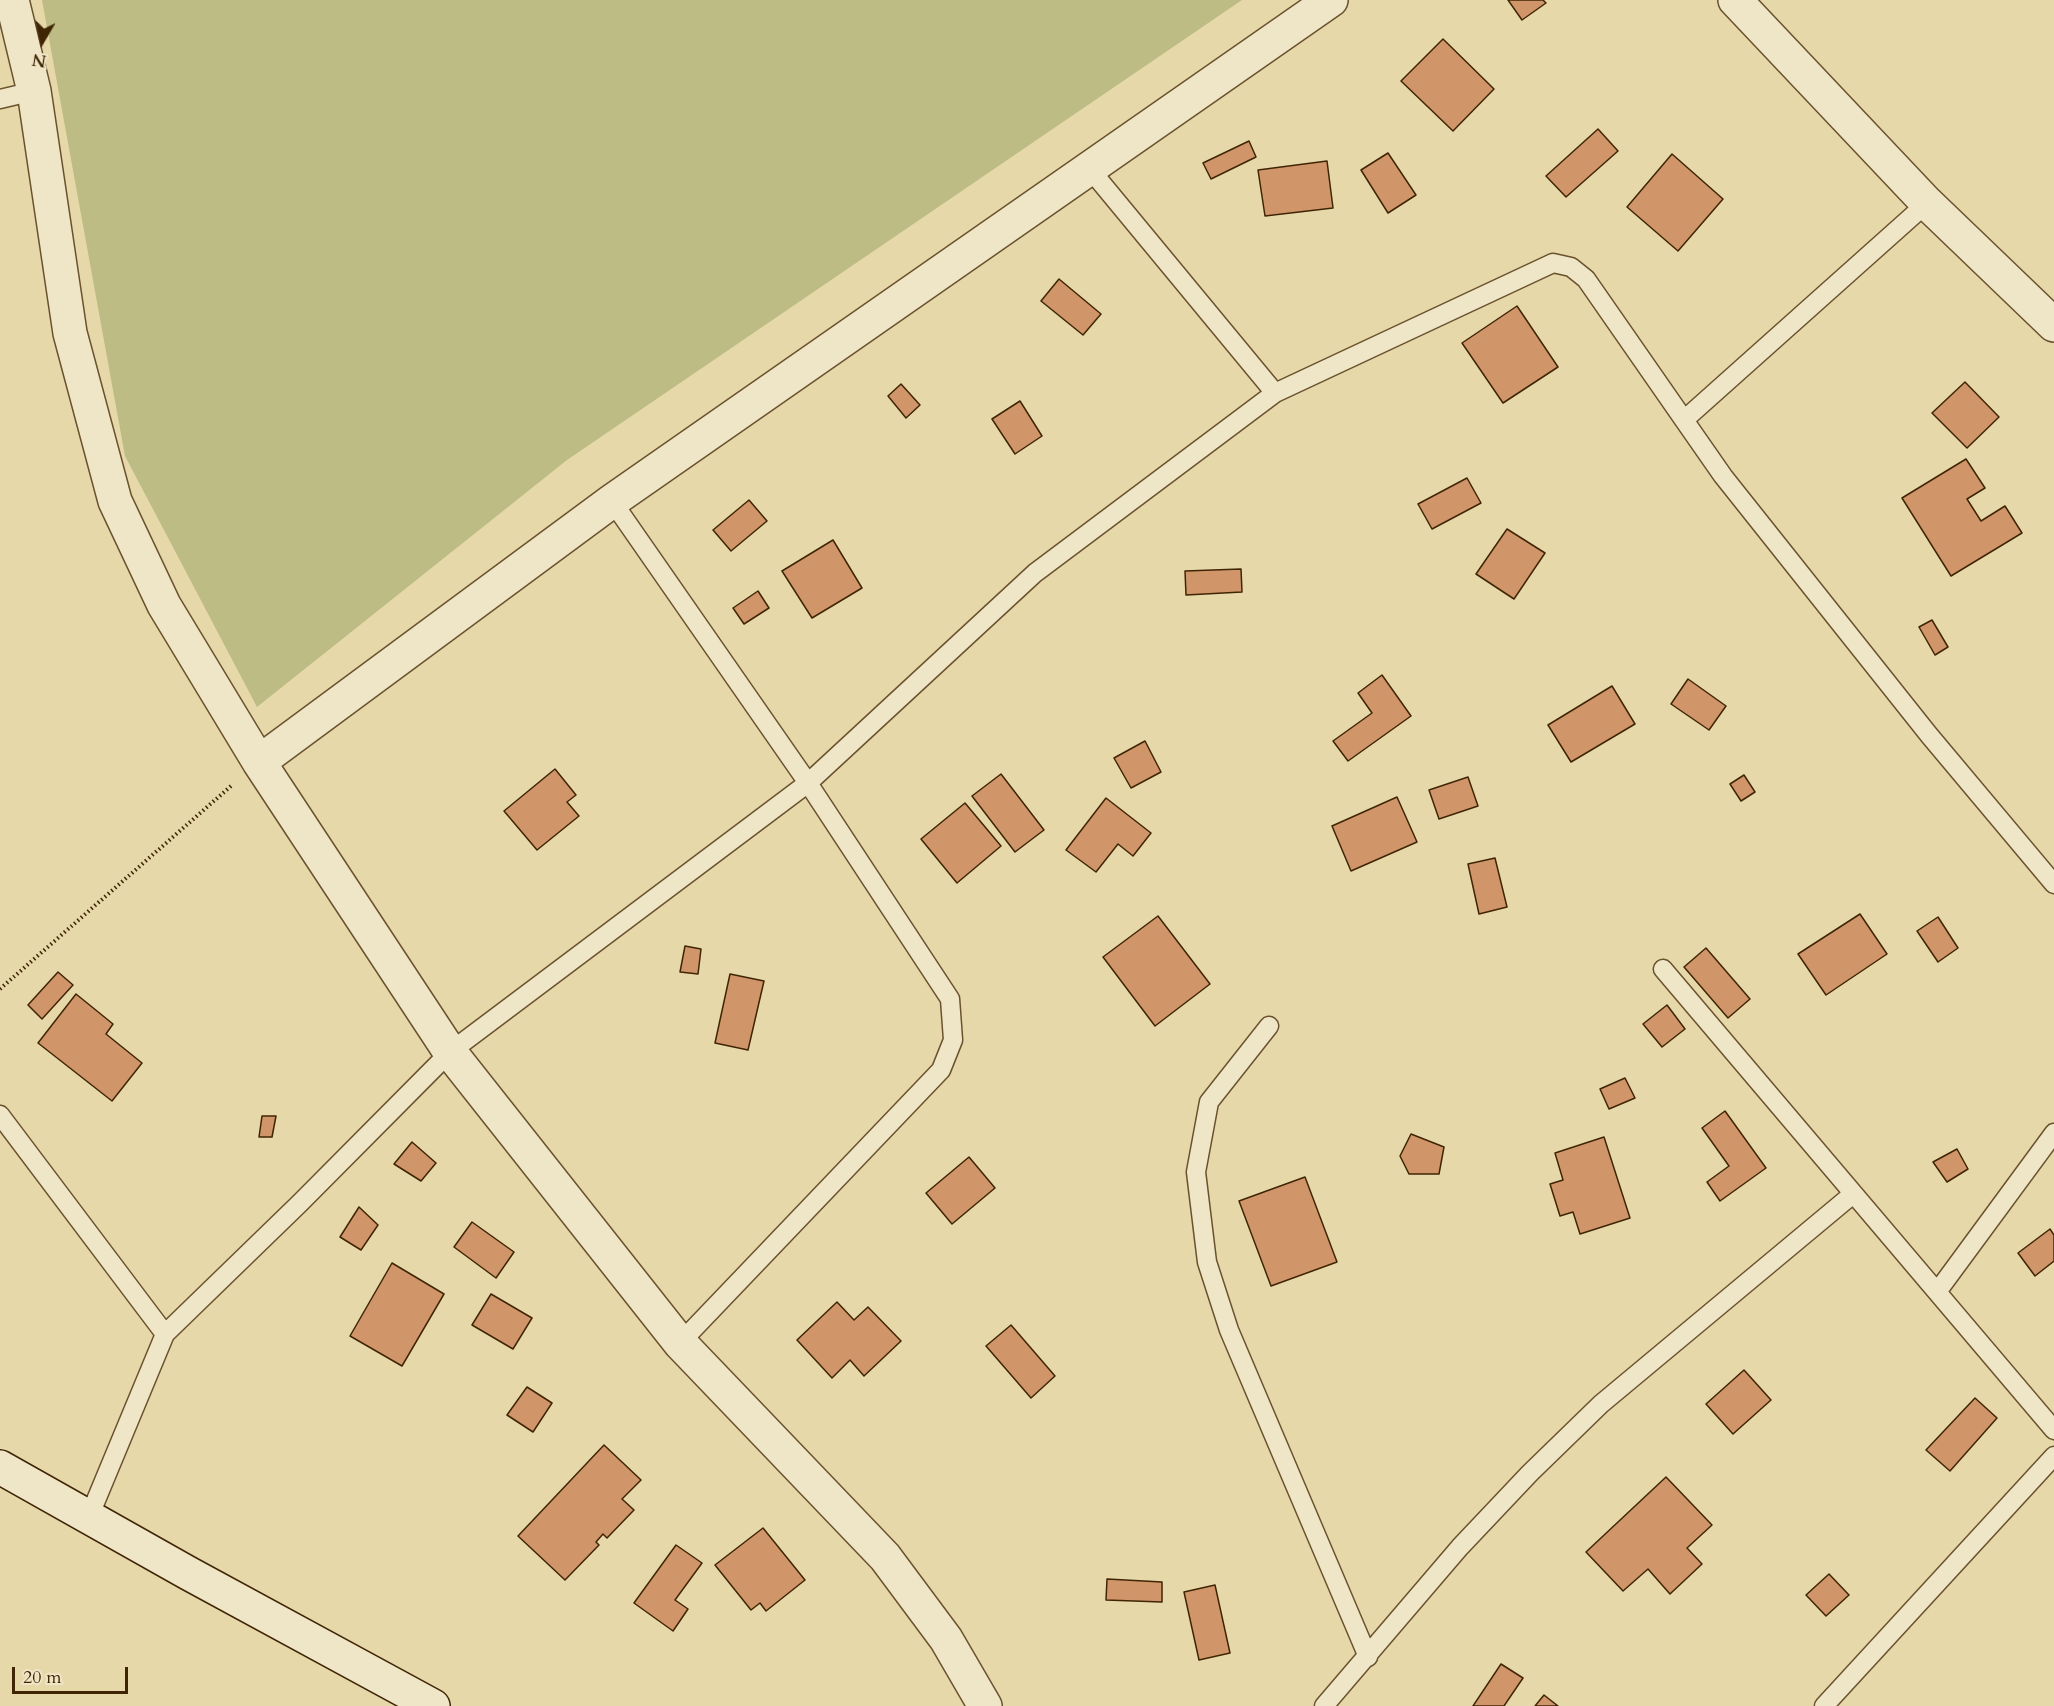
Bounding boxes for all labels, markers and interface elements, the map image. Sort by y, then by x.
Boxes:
north arrow [12,12,72,72]
text: N [31,48,48,72]
scale bar [15,1655,130,1693]
text: 20 m [23,1665,62,1690]

